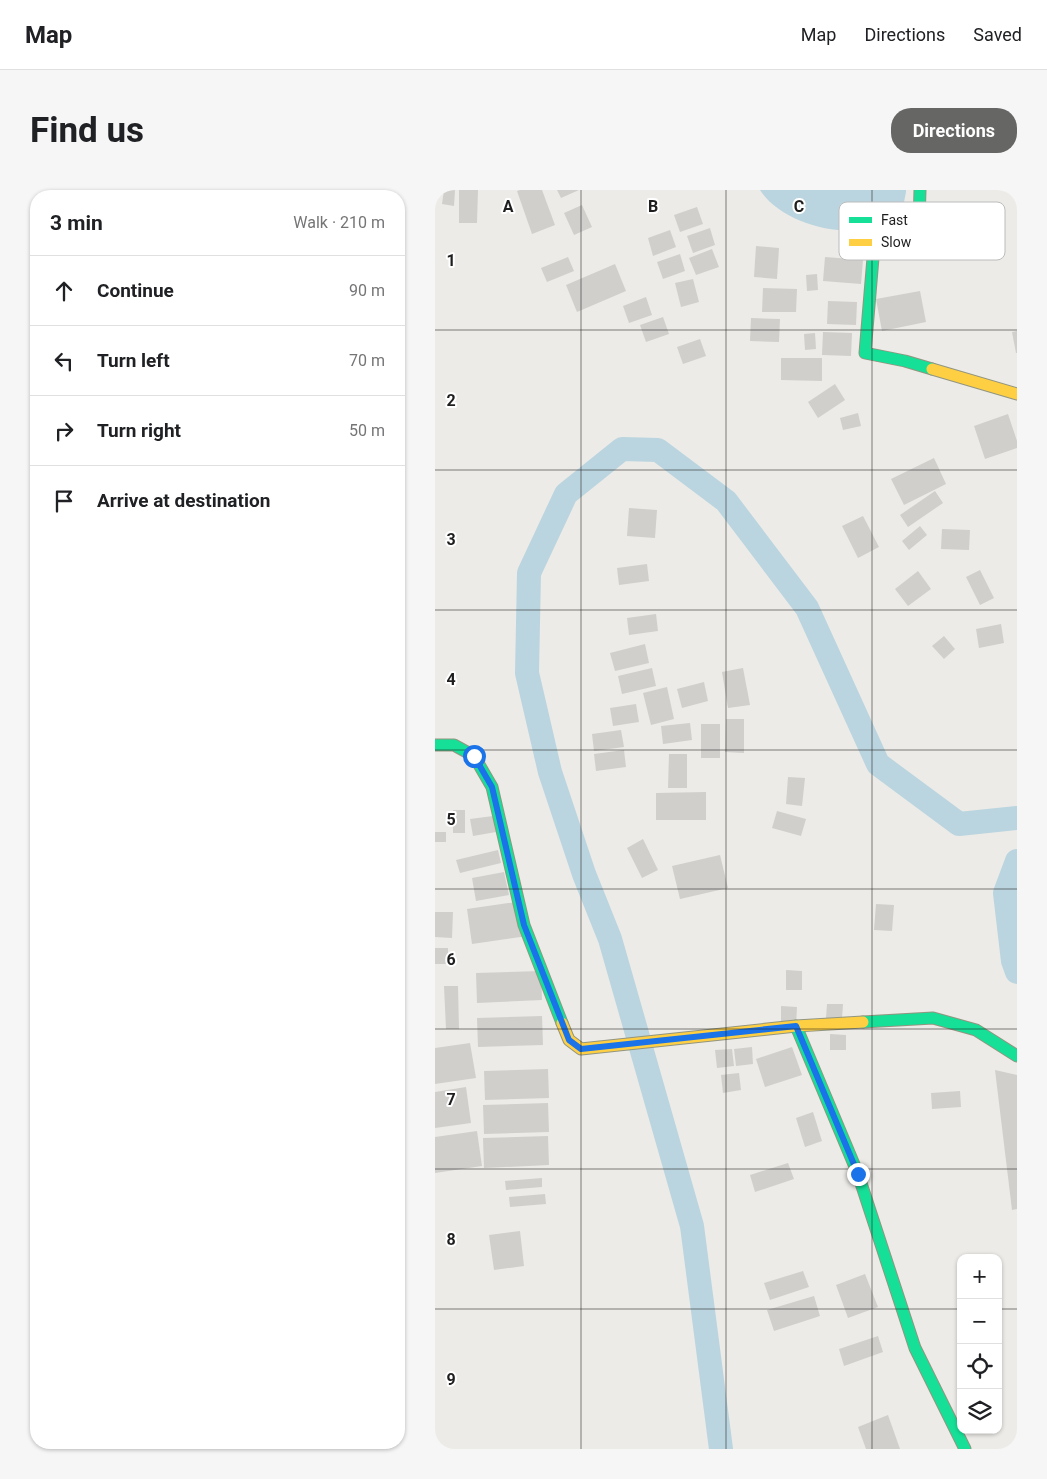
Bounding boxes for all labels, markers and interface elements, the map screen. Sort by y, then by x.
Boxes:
text: Map [25,21,72,49]
text: Map [801,24,836,45]
text: Directions [864,24,945,45]
text: Saved [973,24,1022,45]
button: Directions [891,108,1017,153]
text: Find us [30,110,144,151]
text: A [503,197,514,216]
text: B [648,197,658,216]
text: C [794,197,804,216]
legend [839,202,1005,260]
text: 3 min [50,211,103,235]
text: Fast [881,212,908,228]
text: Walk · 210 m [293,213,385,232]
text: Slow [881,234,912,250]
text: 1 [446,251,456,270]
icon: ahead [50,277,78,305]
text: Continue [97,279,174,302]
text: 90 m [349,281,385,300]
icon: left [50,347,78,375]
text: Turn left [97,349,170,372]
text: 70 m [349,351,385,370]
text: 2 [446,391,456,410]
icon: right [50,417,78,445]
text: Turn right [97,419,181,442]
text: 50 m [349,421,385,440]
icon: arrive [50,487,78,515]
text: Arrive at destination [97,489,270,512]
text: 3 [446,530,456,549]
text: 4 [446,670,456,689]
route start [463,745,486,768]
text: 5 [446,810,456,829]
text: 6 [446,950,456,969]
text: 7 [446,1090,456,1109]
route end [847,1163,870,1186]
text: 8 [446,1230,456,1249]
map controls [957,1254,1002,1434]
button: + [957,1254,1002,1299]
button: − [957,1299,1002,1344]
button: locate [957,1344,1002,1389]
text: 9 [446,1370,456,1389]
button: layers [957,1389,1002,1434]

